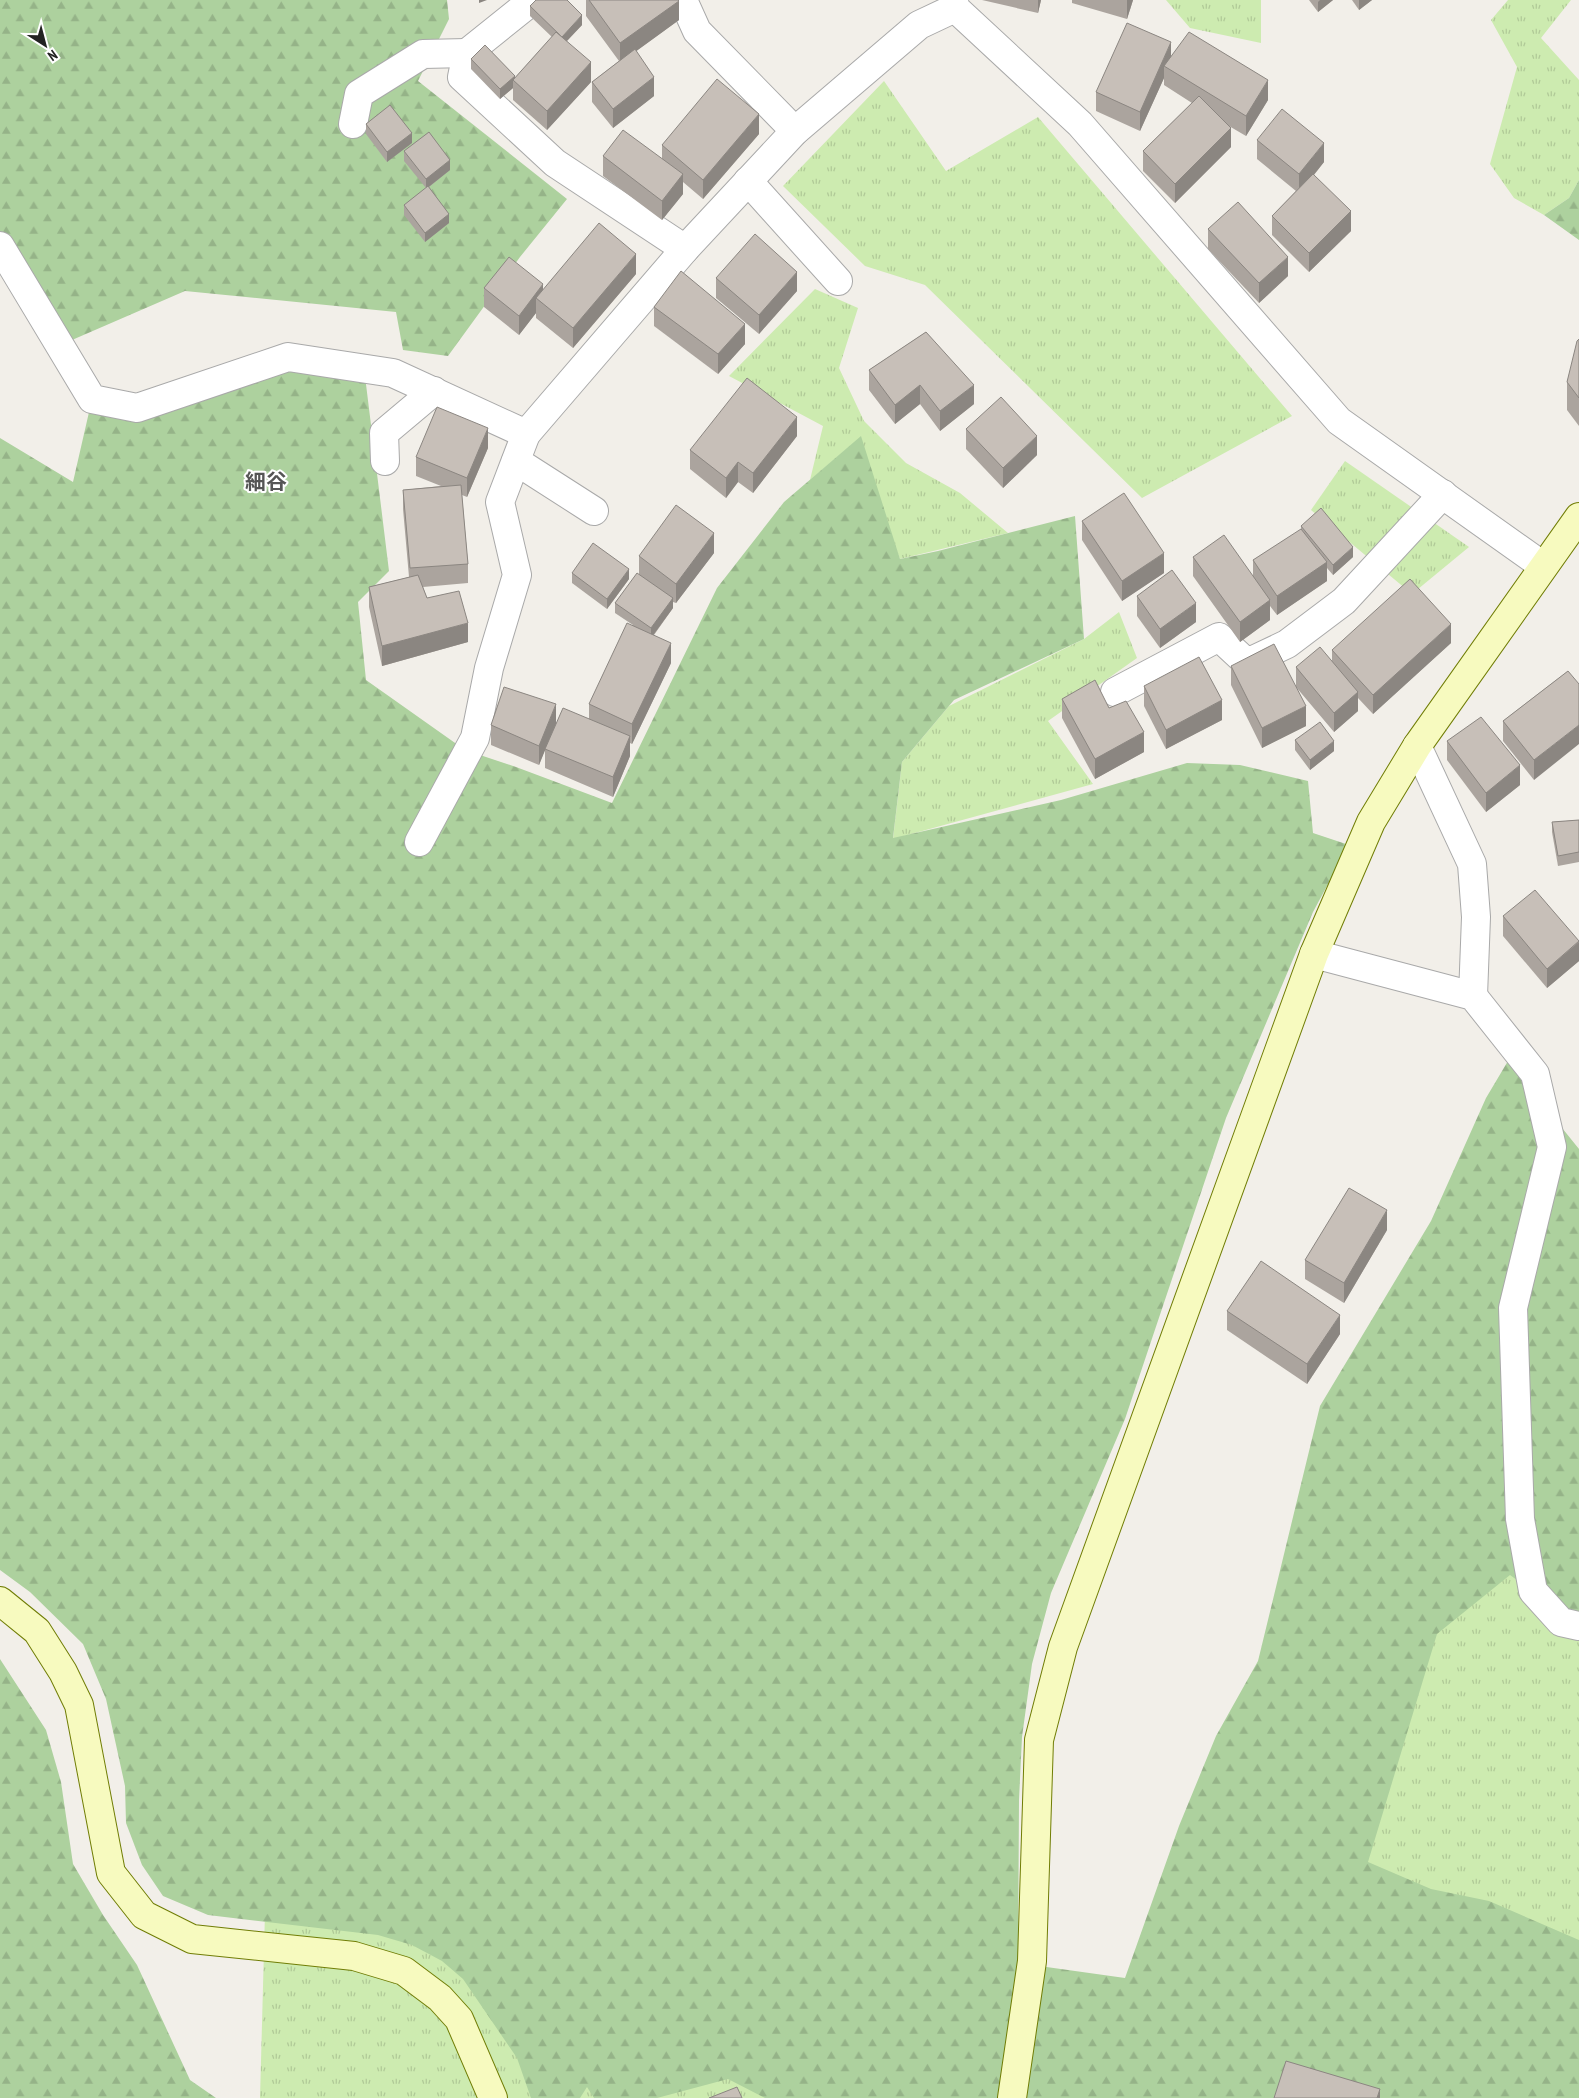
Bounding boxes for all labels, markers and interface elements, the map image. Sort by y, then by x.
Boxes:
north arrow [20,20,70,70]
text: N [44,46,61,65]
district label: 細谷 [245,468,287,495]

